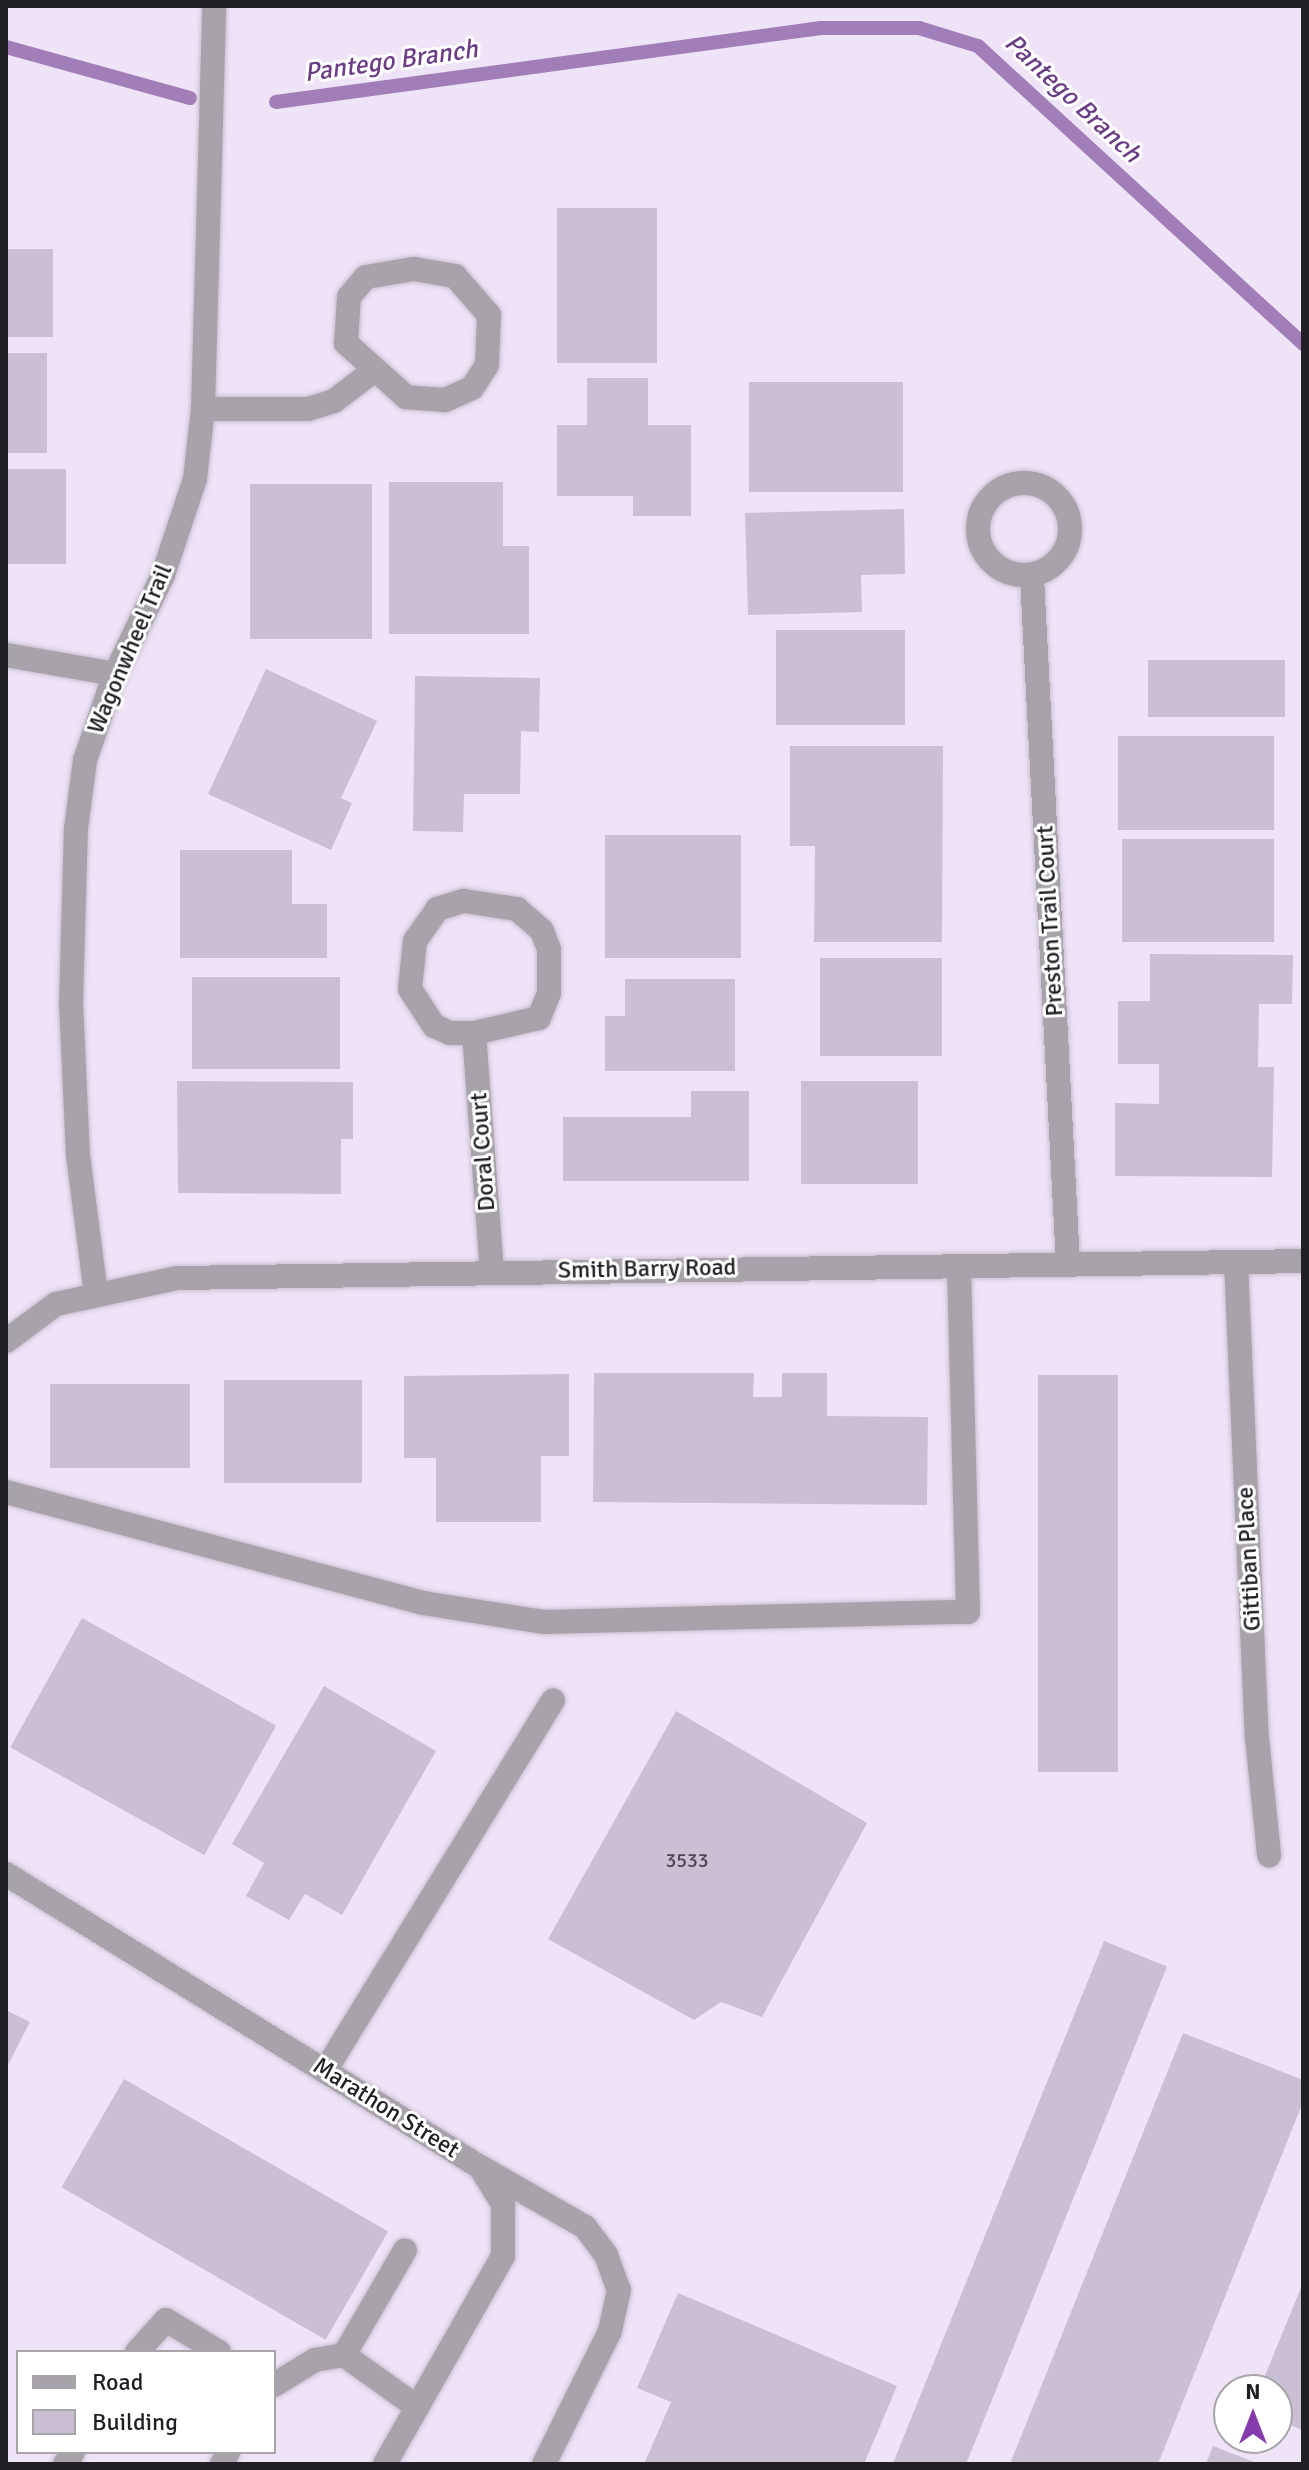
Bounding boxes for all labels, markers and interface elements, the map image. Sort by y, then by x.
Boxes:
water label: Pantego Branch [997,28,1147,170]
water label: Pantego Branch [302,34,480,90]
street label: Wagonwheel Trail [81,560,179,738]
street label: Preston Trail Court [1031,825,1069,1017]
street label: Doral Court [464,1092,502,1212]
street label: Smith Barry Road [558,1253,736,1285]
street label: Gittiban Place [1231,1486,1267,1632]
house number: 3533 [665,1848,709,1872]
street label: Marathon Street [308,2052,464,2164]
legend [16,2350,276,2454]
text: Road [92,2367,143,2397]
north arrow [1213,2374,1293,2454]
text: N [1245,2378,1261,2405]
text: Building [92,2407,178,2437]

